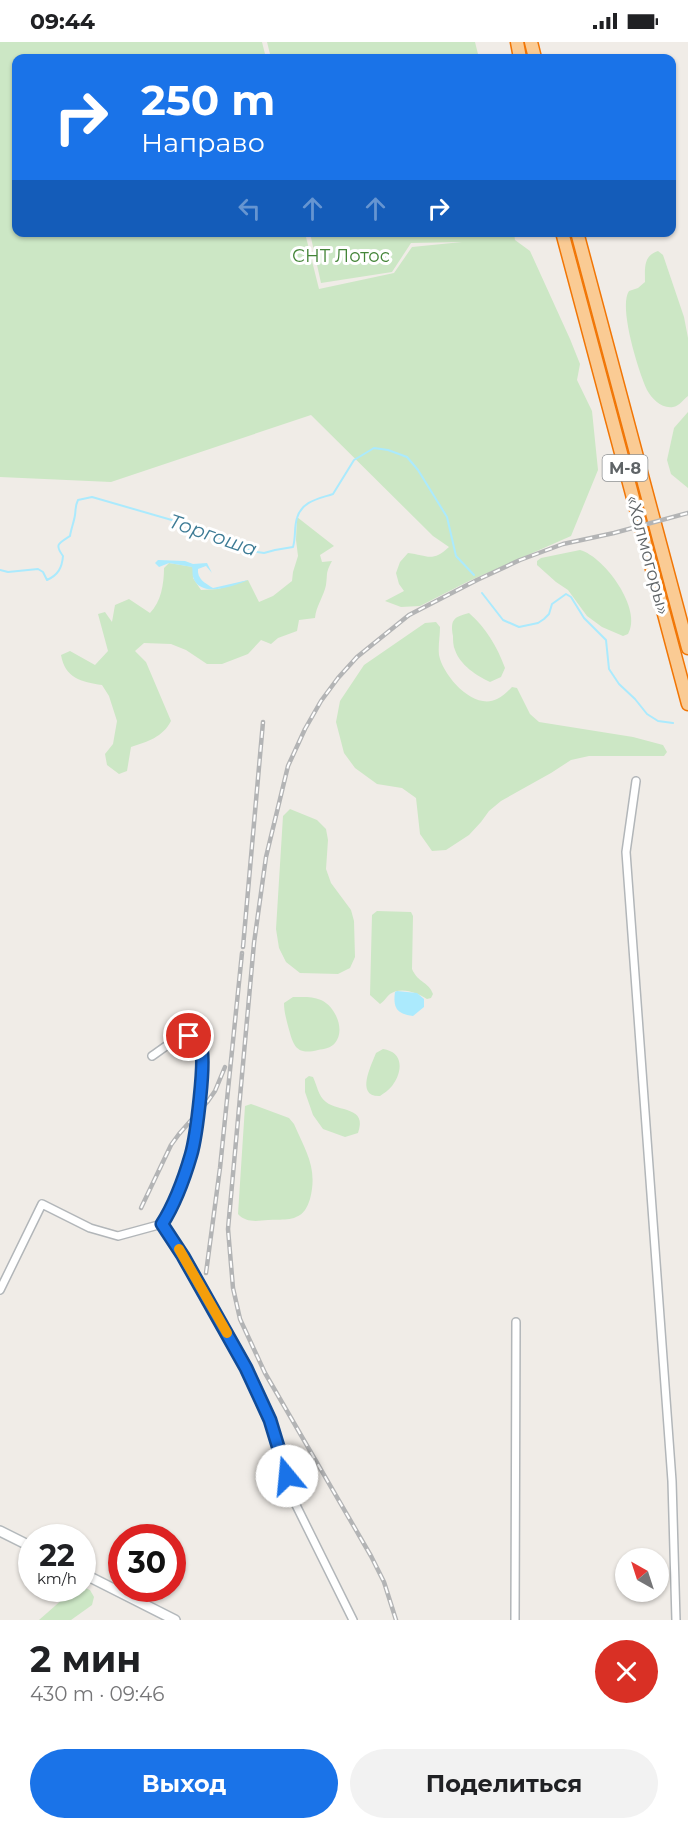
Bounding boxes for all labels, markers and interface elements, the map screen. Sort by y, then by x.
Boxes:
text: 09:44 [30,8,95,35]
text: 250 m [141,74,275,126]
icon: right [42,78,120,156]
text: Направо [141,126,265,159]
icon: left [233,192,266,225]
icon: ahead [296,192,329,225]
icon: ahead [359,192,392,225]
icon: right [422,192,455,225]
park label: СНТ Лотос [292,245,390,267]
road number: М-8 [602,455,648,481]
street label: «Холмогоры» [621,493,675,617]
water label: Торгоша [166,509,260,561]
pin [163,1010,214,1061]
icon: arrive [172,1019,205,1052]
position arrow [255,1444,319,1508]
speed limit sign: 30 [108,1524,186,1602]
text: 22 [39,1537,75,1574]
north arrow [615,1548,669,1602]
map controls [615,1548,669,1602]
text: km/h [37,1569,77,1588]
text: 2 мин [30,1637,141,1681]
button: close [595,1640,658,1703]
text: 430 m · 09:46 [30,1682,164,1706]
button: Выход [30,1749,338,1818]
button: Поделиться [350,1749,658,1818]

